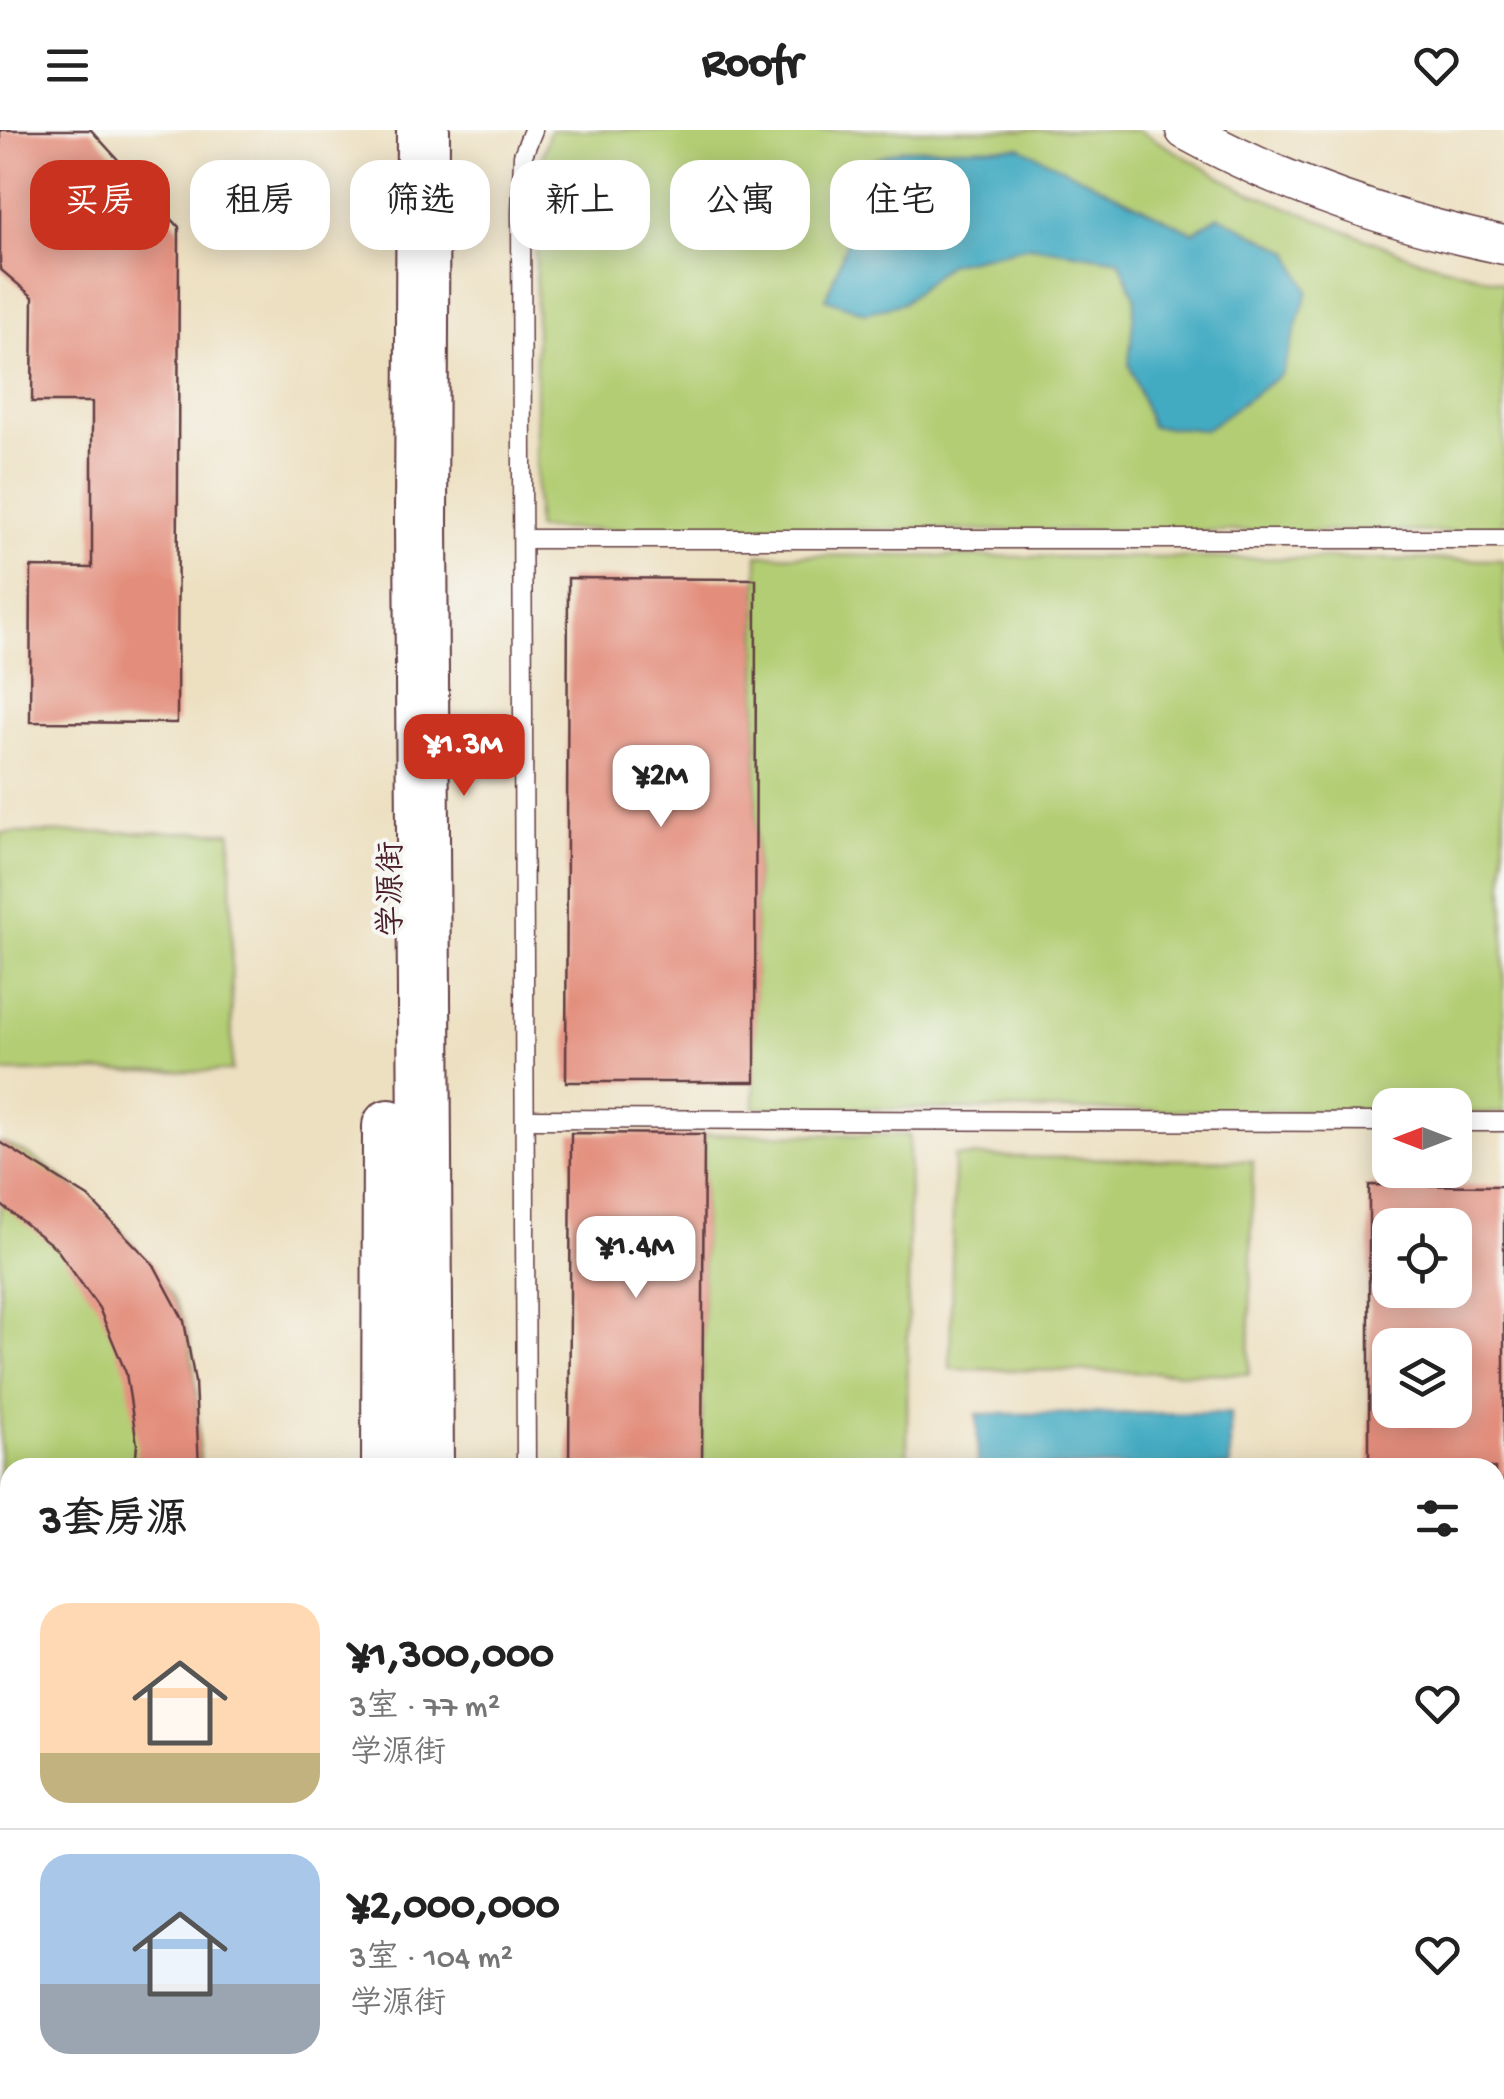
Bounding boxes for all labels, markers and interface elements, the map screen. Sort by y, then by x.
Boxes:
icon: menu [40,38,95,93]
icon: heart [1409,38,1464,93]
text: Roofr [702,39,802,92]
chip: 买房 [30,160,170,250]
chip: 租房 [190,160,330,250]
chip: 筛选 [350,160,490,250]
chip: 新上 [510,160,650,250]
chip: 公寓 [670,160,810,250]
chip: 住宅 [830,160,970,250]
pin: ¥1.3M [394,714,534,799]
text: ¥1.3M [426,727,502,765]
pin: ¥2M [613,745,709,830]
text: ¥2M [635,758,687,796]
street label: 学源街 [374,841,413,937]
north arrow [1372,1088,1472,1188]
map controls [1372,1088,1472,1428]
button: locate [1372,1208,1472,1308]
pin: ¥1.4M [566,1216,706,1301]
text: ¥1.4M [598,1229,674,1267]
button: layers [1372,1328,1472,1428]
icon: filters [1410,1491,1465,1546]
text: 3套房源 [40,1499,188,1548]
text: ¥1,300,000 [350,1633,554,1682]
icon: home [120,1643,240,1763]
icon: heart [1410,1676,1465,1731]
text: 3室 · 77 m² [350,1690,500,1728]
text: 学源街 [350,1736,446,1774]
text: ¥2,000,000 [350,1884,560,1933]
icon: home [120,1894,240,2014]
icon: heart [1410,1927,1465,1982]
text: 3室 · 104 m² [350,1941,513,1979]
text: 学源街 [350,1987,446,2025]

